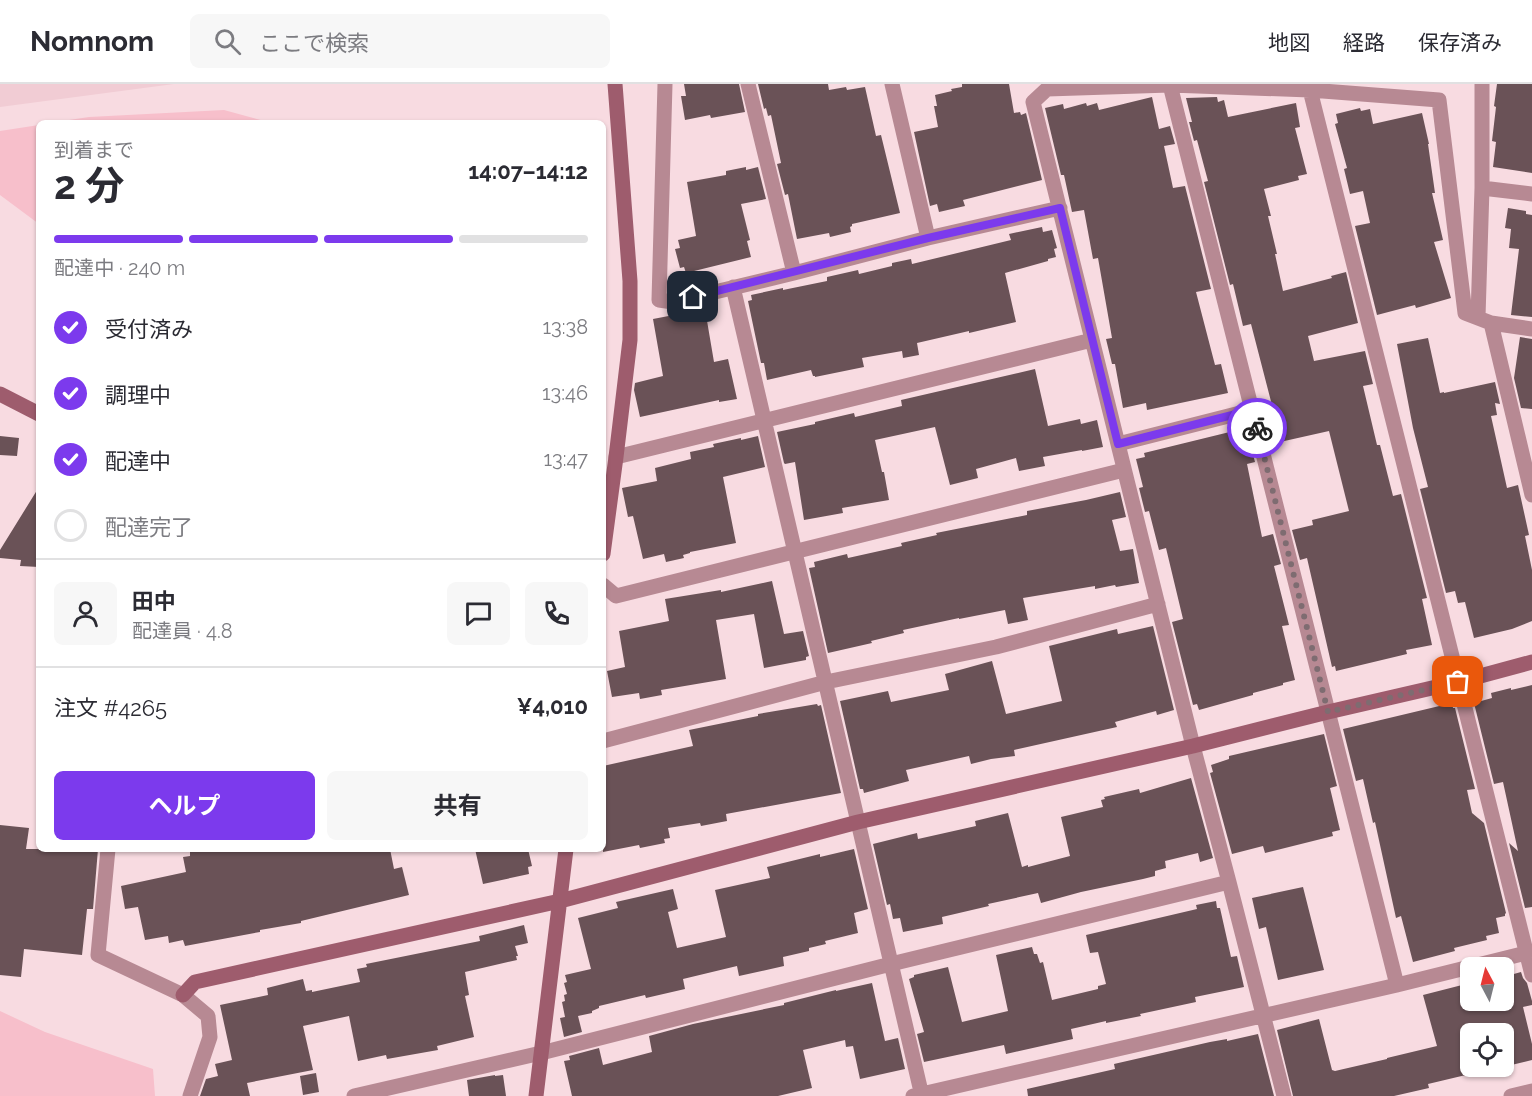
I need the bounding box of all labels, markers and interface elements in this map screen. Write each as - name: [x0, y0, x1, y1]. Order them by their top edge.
- search box: [190, 14, 610, 68]
- text: Nomnom: [30, 25, 154, 58]
- icon: search: [211, 25, 244, 58]
- text: ここで検索: [259, 30, 369, 56]
- text: 地図: [1268, 30, 1310, 55]
- text: 経路: [1343, 30, 1385, 55]
- text: 保存済み: [1418, 30, 1502, 55]
- text: 到着まで: [54, 138, 134, 162]
- text: 14:07–14:12: [468, 158, 588, 184]
- text: 2 分: [54, 162, 124, 208]
- text: 配達中 · 240 m: [54, 256, 185, 280]
- pin: [667, 271, 718, 322]
- icon: home: [676, 280, 709, 313]
- icon: check: [54, 311, 87, 344]
- text: 13:38: [542, 315, 588, 339]
- text: 受付済み: [105, 316, 193, 342]
- icon: check: [54, 377, 87, 410]
- text: 13:46: [542, 381, 588, 405]
- text: 調理中: [105, 382, 171, 408]
- courier: [1227, 398, 1287, 458]
- icon: bike: [1241, 412, 1274, 445]
- icon: check: [54, 443, 87, 476]
- text: 13:47: [543, 447, 588, 471]
- text: 配達中: [105, 448, 171, 474]
- text: 配達完了: [105, 514, 193, 540]
- button: person: [54, 582, 117, 645]
- button: chat: [447, 582, 510, 645]
- button: phone: [525, 582, 588, 645]
- text: 田中: [132, 588, 176, 614]
- text: 配達員 · 4.8: [132, 619, 233, 643]
- pin: [1432, 656, 1483, 707]
- icon: bag: [1441, 665, 1474, 698]
- text: ¥4,010: [517, 693, 588, 719]
- text: 注文 #4265: [54, 695, 167, 721]
- button: ヘルプ: [54, 771, 315, 840]
- button: 共有: [327, 771, 588, 840]
- north arrow: [1460, 957, 1514, 1011]
- map controls: [1460, 957, 1514, 1077]
- button: locate: [1460, 1023, 1514, 1077]

